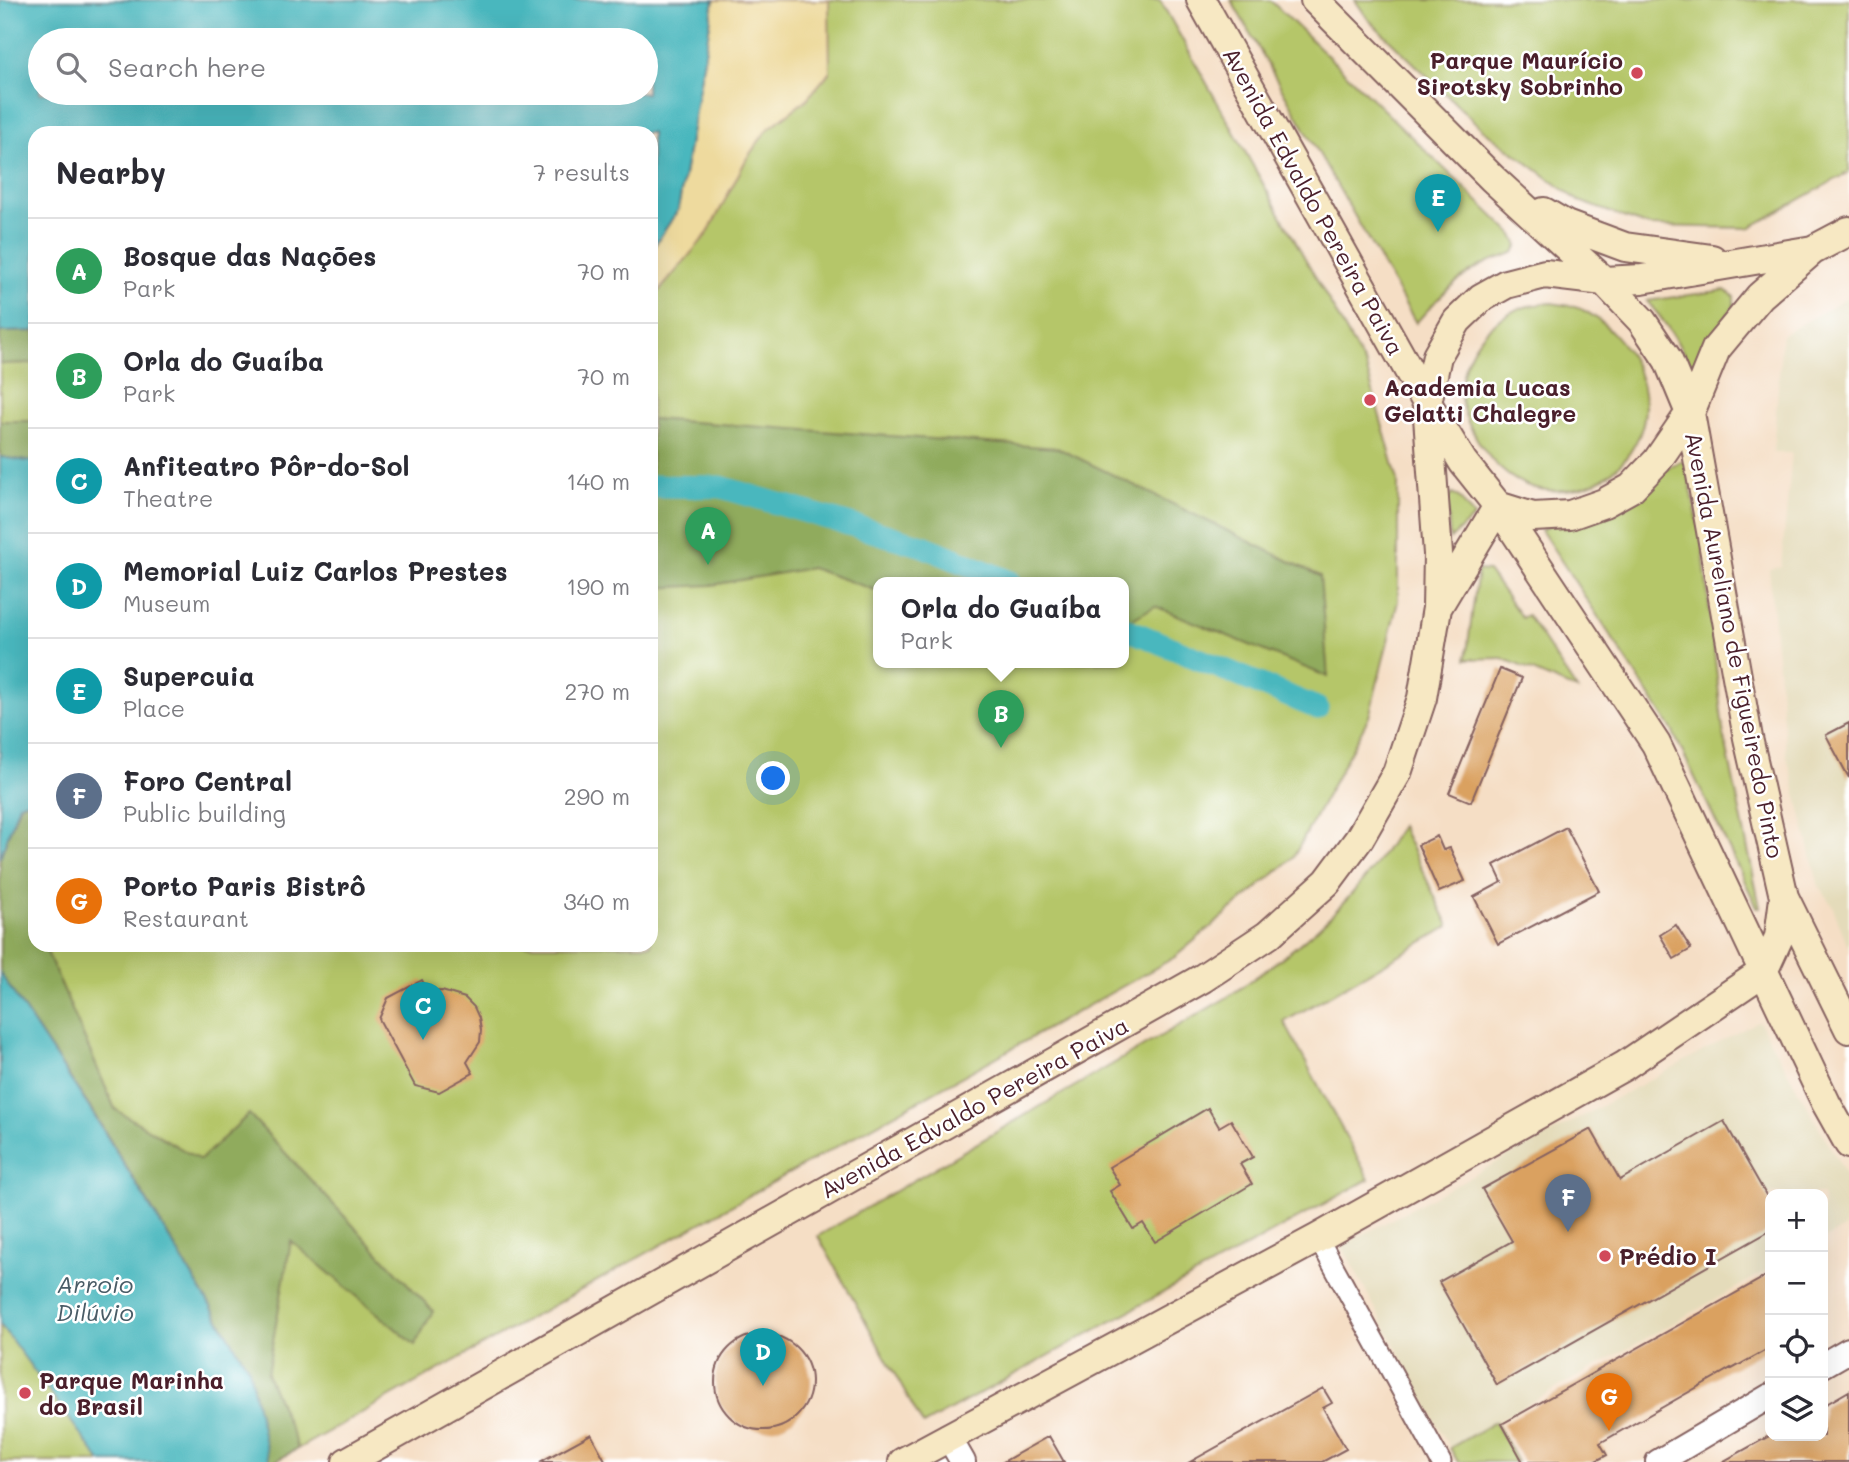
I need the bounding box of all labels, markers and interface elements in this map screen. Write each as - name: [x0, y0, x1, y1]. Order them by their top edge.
- search box: [28, 28, 658, 105]
- street label: Avenida Edvaldo Pereira Paiva: [1217, 42, 1411, 360]
- place label: Parque Maurício Sirotsky Sobrinho: [1417, 45, 1623, 101]
- icon: search: [52, 48, 90, 86]
- text: Search here: [108, 50, 266, 84]
- marker: Parque Maurício Sirotsky Sobrinho: [1629, 65, 1645, 81]
- text: Nearby: [56, 152, 166, 192]
- text: 7 results: [533, 157, 630, 187]
- pin: E: [1415, 174, 1461, 232]
- text: Bosque das Nações: [123, 239, 376, 273]
- text: A: [71, 256, 87, 286]
- text: 70 m: [577, 256, 630, 286]
- text: Park: [123, 273, 175, 303]
- text: Orla do Guaíba: [123, 344, 324, 378]
- text: B: [71, 361, 87, 391]
- text: 70 m: [577, 361, 630, 391]
- place label: Academia Lucas Gelatti Chalegre: [1384, 372, 1576, 428]
- text: Park: [123, 378, 175, 408]
- marker: Academia Lucas Gelatti Chalegre: [1362, 392, 1378, 408]
- street label: Avenida Aureliano de Figueiredo Pinto: [1679, 429, 1791, 861]
- text: Anfiteatro Pôr-do-Sol: [123, 449, 410, 483]
- text: C: [70, 466, 88, 496]
- text: 140 m: [566, 466, 630, 496]
- text: Theatre: [123, 483, 213, 513]
- pin: A: [685, 507, 731, 565]
- text: Memorial Luiz Carlos Prestes: [123, 554, 508, 588]
- text: D: [71, 571, 87, 601]
- text: 190 m: [566, 571, 630, 601]
- popup: [873, 577, 1129, 668]
- text: Museum: [123, 588, 210, 618]
- text: Orla do Guaíba: [900, 591, 1102, 625]
- text: Park: [900, 625, 953, 655]
- text: Supercuia: [123, 659, 255, 693]
- text: E: [72, 676, 86, 706]
- text: 270 m: [565, 676, 630, 706]
- pin: B: [978, 690, 1024, 748]
- text: Place: [123, 693, 185, 723]
- your location: [756, 761, 790, 795]
- text: Foro Central: [123, 764, 292, 798]
- text: F: [72, 781, 86, 811]
- text: 290 m: [564, 781, 630, 811]
- text: Public building: [123, 798, 286, 828]
- text: Porto Paris Bistrô: [123, 869, 366, 903]
- text: G: [70, 886, 88, 916]
- text: 340 m: [563, 886, 630, 916]
- text: Restaurant: [123, 903, 249, 933]
- pin: C: [400, 982, 446, 1040]
- street label: Avenida Edvaldo Pereira Paiva: [815, 1010, 1133, 1204]
- pin: F: [1545, 1174, 1591, 1232]
- map controls: [1765, 1189, 1828, 1441]
- button: +: [1765, 1189, 1828, 1252]
- place label: Prédio I: [1619, 1241, 1717, 1271]
- marker: Prédio I: [1597, 1248, 1613, 1264]
- button: −: [1765, 1252, 1828, 1315]
- water label: Arroio Dilúvio: [56, 1268, 134, 1327]
- button: locate: [1765, 1315, 1828, 1378]
- pin: D: [740, 1328, 786, 1386]
- place label: Parque Marinha do Brasil: [39, 1365, 224, 1421]
- pin: G: [1586, 1373, 1632, 1431]
- button: layers: [1765, 1378, 1828, 1441]
- marker: Parque Marinha do Brasil: [17, 1385, 33, 1401]

